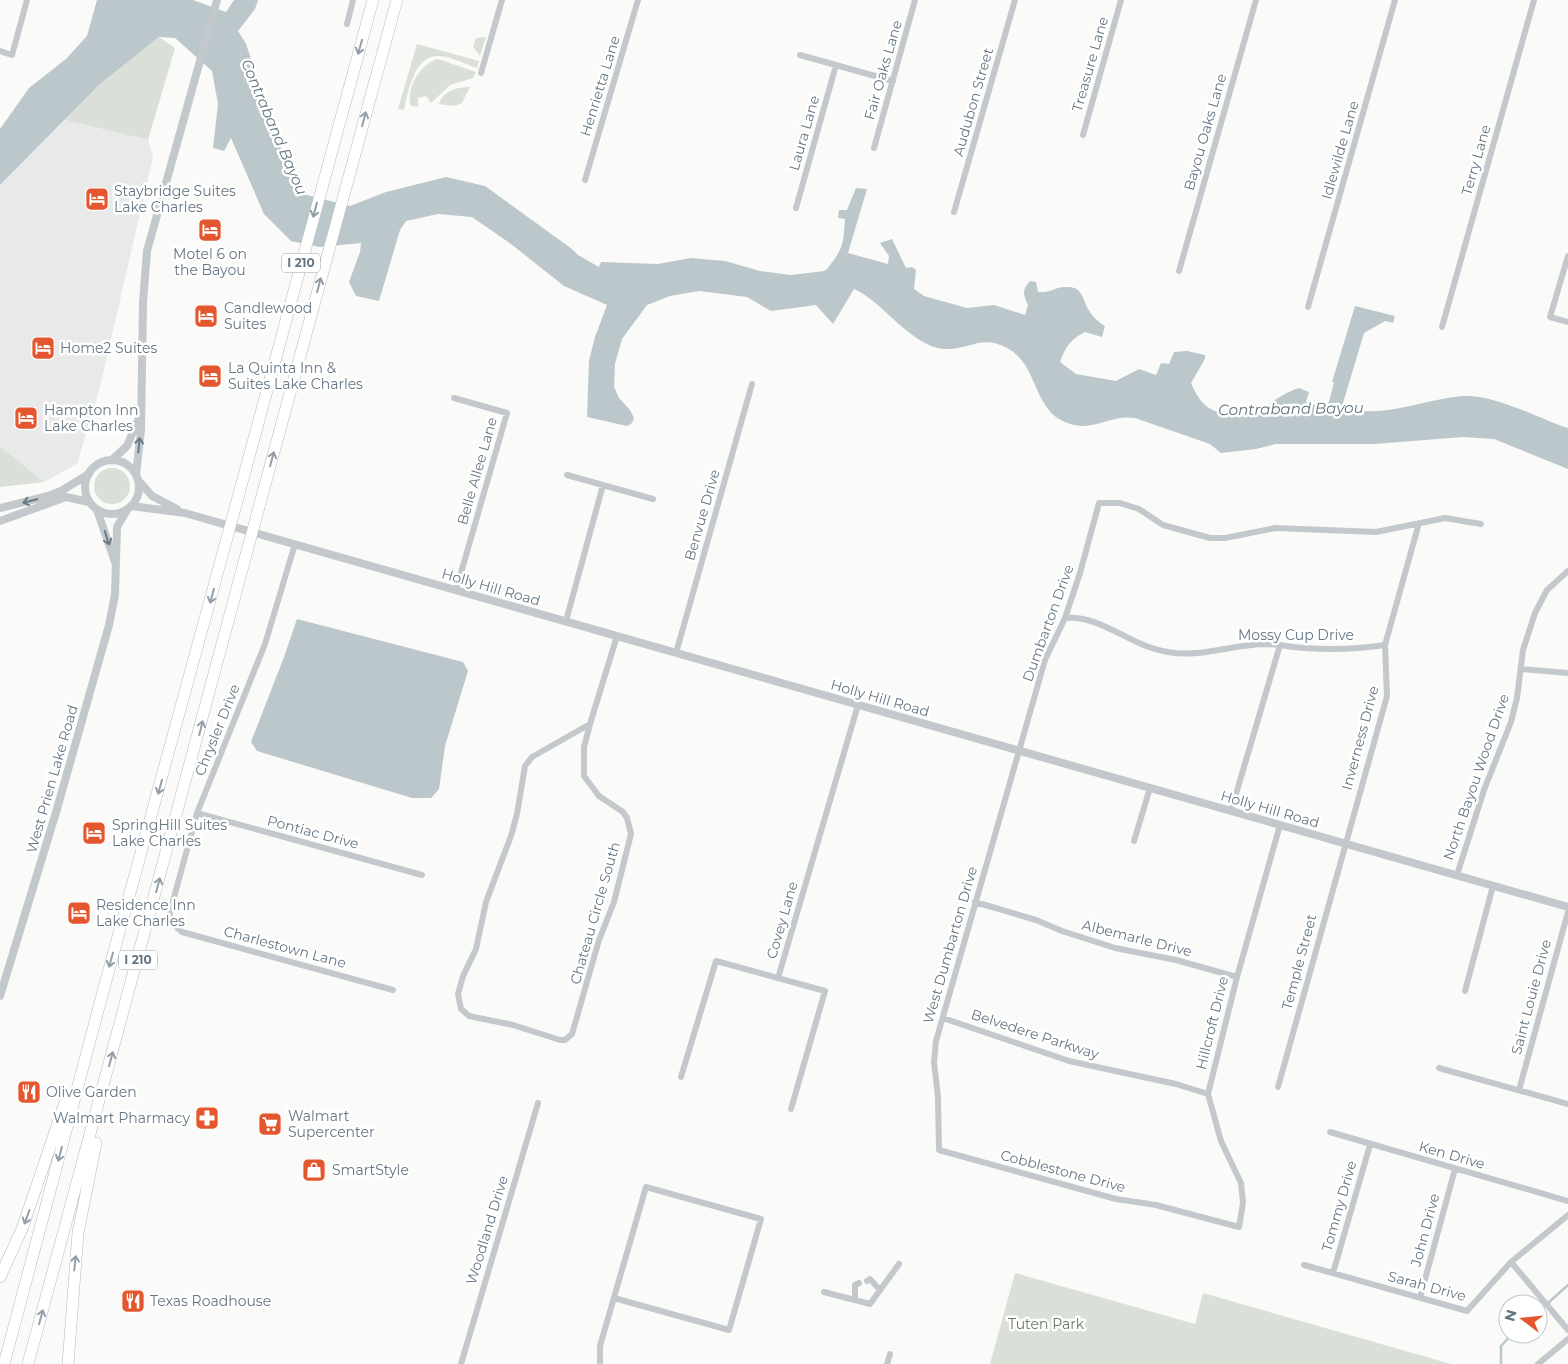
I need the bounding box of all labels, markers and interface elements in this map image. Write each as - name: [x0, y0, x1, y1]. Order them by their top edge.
- street label: Treasure Lane: [1068, 14, 1112, 114]
- street label: Fair Oaks Lane: [860, 18, 906, 122]
- street label: Henrietta Lane: [576, 34, 624, 138]
- one-way arrow: [354, 39, 364, 55]
- street label: Audubon Street: [949, 45, 997, 158]
- water label: Contraband Bayou: [237, 56, 312, 197]
- street label: Bayou Oaks Lane: [1180, 71, 1230, 193]
- street label: Laura Lane: [785, 93, 823, 173]
- street label: Idlewilde Lane: [1317, 99, 1363, 201]
- one-way arrow: [360, 111, 369, 127]
- street label: Terry Lane: [1457, 123, 1495, 197]
- place label: Staybridge Suites Lake Charles: [114, 182, 236, 216]
- hotel icon: Staybridge Suites Lake Charles: [84, 186, 110, 212]
- one-way arrow: [310, 201, 320, 217]
- hotel icon: Motel 6 on the Bayou: [197, 217, 223, 243]
- place label: Motel 6 on the Bayou: [173, 245, 247, 279]
- road number: I 210: [282, 254, 320, 272]
- one-way arrow: [315, 278, 324, 294]
- place label: Candlewood Suites: [224, 299, 312, 333]
- hotel icon: Candlewood Suites: [193, 303, 219, 329]
- hotel icon: Home2 Suites: [30, 335, 56, 361]
- place label: Home2 Suites: [60, 339, 157, 357]
- place label: La Quinta Inn & Suites Lake Charles: [228, 359, 363, 393]
- hotel icon: La Quinta Inn & Suites Lake Charles: [197, 363, 223, 389]
- water label: Contraband Bayou: [1218, 398, 1364, 419]
- place label: Hampton Inn Lake Charles: [44, 401, 138, 435]
- hotel icon: Hampton Inn Lake Charles: [13, 405, 39, 431]
- street label: Belle Allee Lane: [453, 415, 501, 527]
- one-way arrow: [135, 437, 144, 453]
- one-way arrow: [268, 452, 277, 468]
- street label: Benvue Drive: [680, 467, 724, 563]
- one-way arrow: [22, 497, 38, 506]
- one-way arrow: [103, 530, 112, 545]
- street label: Dumbarton Drive: [1018, 562, 1078, 684]
- street label: Holly Hill Road: [440, 564, 542, 610]
- one-way arrow: [206, 588, 216, 604]
- street label: Mossy Cup Drive: [1238, 626, 1354, 644]
- street label: Holly Hill Road: [829, 675, 931, 721]
- street label: Chrysler Drive: [190, 681, 244, 779]
- street label: Inverness Drive: [1337, 684, 1383, 792]
- street label: North Bayou Wood Drive: [1439, 691, 1513, 863]
- street label: West Prien Lake Road: [22, 703, 82, 855]
- one-way arrow: [197, 721, 206, 737]
- one-way arrow: [154, 779, 164, 795]
- street label: Holly Hill Road: [1219, 786, 1321, 832]
- street label: Pontiac Drive: [265, 811, 361, 853]
- place label: SpringHill Suites Lake Charles: [112, 816, 227, 850]
- hotel icon: SpringHill Suites Lake Charles: [81, 820, 107, 846]
- street label: Chateau Circle South: [566, 840, 624, 986]
- street label: West Dumbarton Drive: [919, 864, 981, 1026]
- one-way arrow: [154, 878, 164, 894]
- street label: Covey Lane: [762, 879, 802, 961]
- place label: Residence Inn Lake Charles: [96, 896, 196, 930]
- hotel icon: Residence Inn Lake Charles: [66, 900, 92, 926]
- street label: Temple Street: [1278, 912, 1320, 1012]
- street label: Albemarle Drive: [1080, 916, 1194, 960]
- street label: Charlestown Lane: [222, 922, 348, 972]
- street label: Saint Louie Drive: [1507, 938, 1555, 1056]
- road number: I 210: [119, 950, 157, 970]
- one-way arrow: [106, 952, 116, 968]
- street label: Hillcroft Drive: [1192, 974, 1232, 1072]
- street label: Belvedere Parkway: [969, 1005, 1102, 1063]
- one-way arrow: [107, 1051, 116, 1067]
- restaurant icon: Olive Garden: [16, 1079, 42, 1105]
- place label: Olive Garden: [46, 1083, 137, 1101]
- pharmacy icon: Walmart Pharmacy: [194, 1105, 220, 1131]
- place label: Walmart Supercenter: [288, 1107, 375, 1141]
- place label: Walmart Pharmacy: [53, 1109, 190, 1127]
- supermarket icon: Walmart Supercenter: [257, 1111, 283, 1137]
- street label: Ken Drive: [1417, 1137, 1487, 1173]
- one-way arrow: [54, 1145, 64, 1161]
- street label: Cobblestone Drive: [998, 1146, 1128, 1196]
- shop icon: SmartStyle: [301, 1157, 327, 1183]
- street label: Tommy Drive: [1317, 1159, 1361, 1253]
- place label: SmartStyle: [332, 1161, 409, 1179]
- street label: Woodland Drive: [462, 1173, 512, 1287]
- street label: John Drive: [1406, 1191, 1443, 1270]
- one-way arrow: [22, 1209, 31, 1224]
- one-way arrow: [70, 1255, 80, 1271]
- street label: Sarah Drive: [1386, 1267, 1468, 1305]
- restaurant icon: Texas Roadhouse: [120, 1288, 146, 1314]
- place label: Texas Roadhouse: [150, 1292, 271, 1310]
- north arrow: [1498, 1294, 1548, 1344]
- text: N: [1500, 1307, 1521, 1323]
- one-way arrow: [37, 1309, 46, 1325]
- park label: Tuten Park: [1008, 1315, 1085, 1333]

